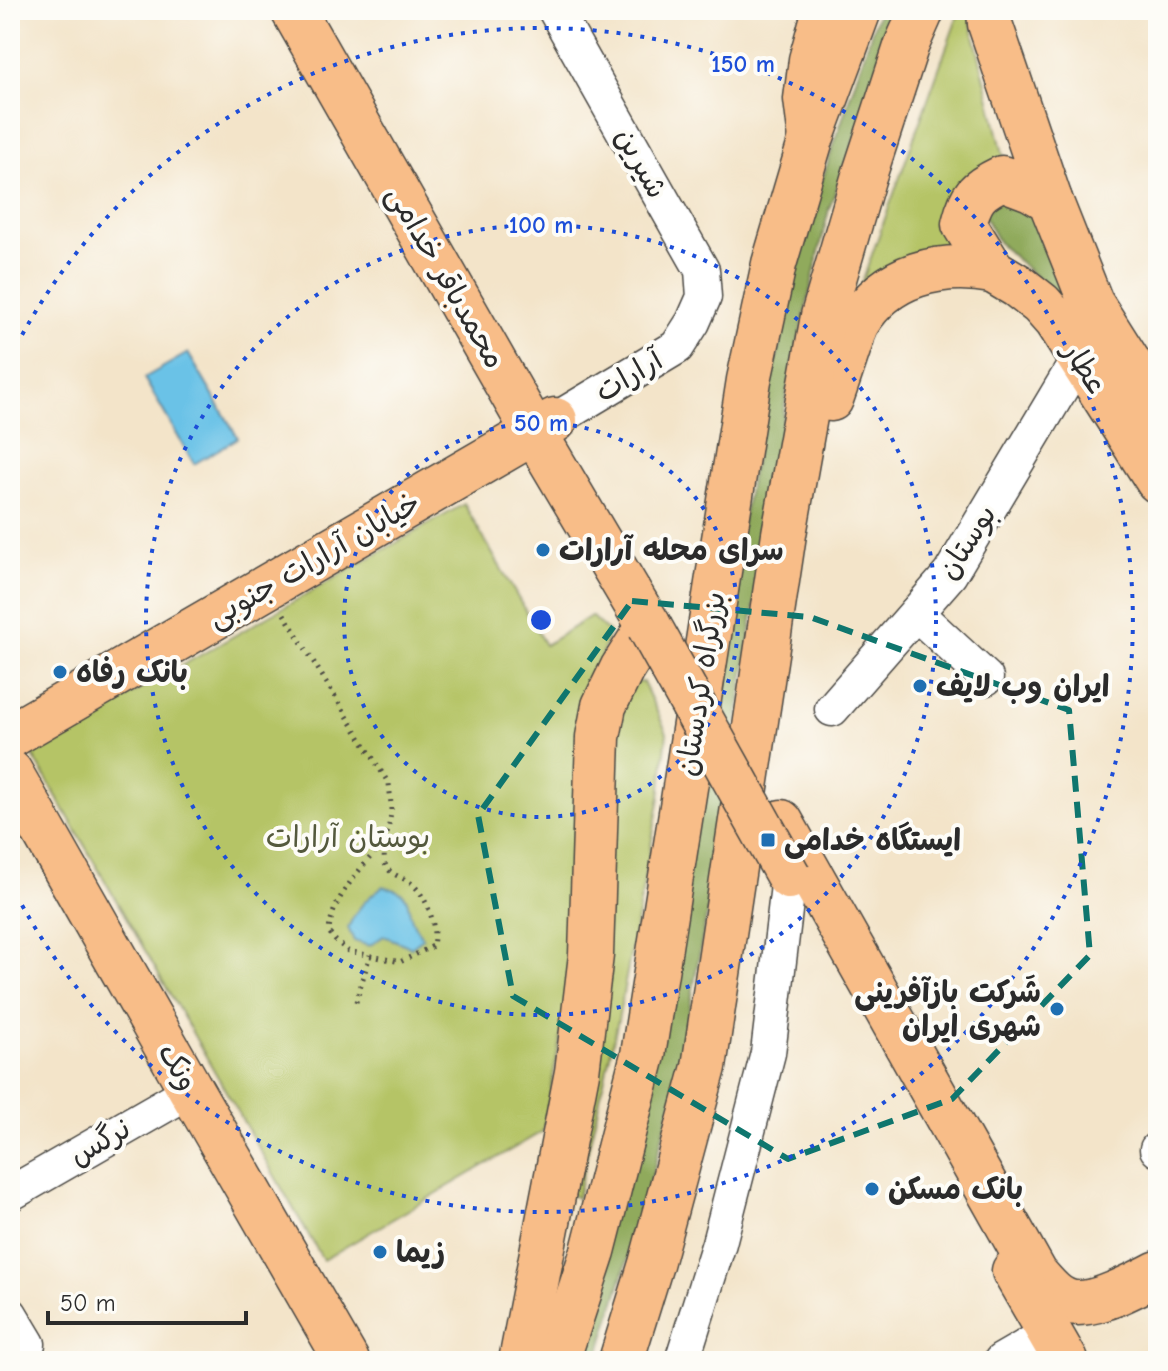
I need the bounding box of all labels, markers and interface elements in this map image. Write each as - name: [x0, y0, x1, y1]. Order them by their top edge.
- text: 150 m: [711, 50, 775, 78]
- street label: شیرین: [607, 122, 675, 204]
- street label: محمدباقر خدامی: [379, 179, 513, 375]
- text: 100 m: [509, 211, 573, 239]
- street label: عطار: [1054, 333, 1115, 401]
- street label: آرارات: [589, 342, 670, 410]
- text: 50 m: [514, 409, 568, 437]
- street label: خیابان آرارات جنوبی: [201, 485, 428, 637]
- street label: بوستان: [930, 498, 1004, 586]
- place label: سرای محله آرارات: [559, 533, 784, 568]
- marker: سرای محله آرارات: [534, 541, 552, 559]
- street label: بزرگراه کردستان: [669, 589, 733, 779]
- centre of rings: [527, 606, 555, 634]
- place label: بانک رفاه: [76, 655, 188, 690]
- marker: بانک رفاه: [51, 663, 69, 681]
- place label: ایران وب لایف: [936, 669, 1109, 704]
- marker: ایران وب لایف: [911, 677, 929, 695]
- park label: بوستان آرارات: [266, 820, 430, 855]
- place label: ایستگاه خدامی: [784, 821, 961, 859]
- marker: ایستگاه خدامی: [759, 831, 777, 849]
- place label: شَرکت بازآفرینی شهری ایران: [854, 974, 1041, 1044]
- marker: شَرکت بازآفرینی شهری ایران: [1048, 1000, 1066, 1018]
- street label: ونک: [151, 1037, 205, 1097]
- street label: نرگس: [63, 1111, 137, 1173]
- place label: بانک مسکن: [888, 1172, 1023, 1207]
- marker: بانک مسکن: [863, 1180, 881, 1198]
- place label: زیما: [396, 1235, 445, 1270]
- marker: زیما: [371, 1243, 389, 1261]
- scale bar: [48, 1275, 246, 1325]
- text: 50 m: [60, 1289, 116, 1317]

